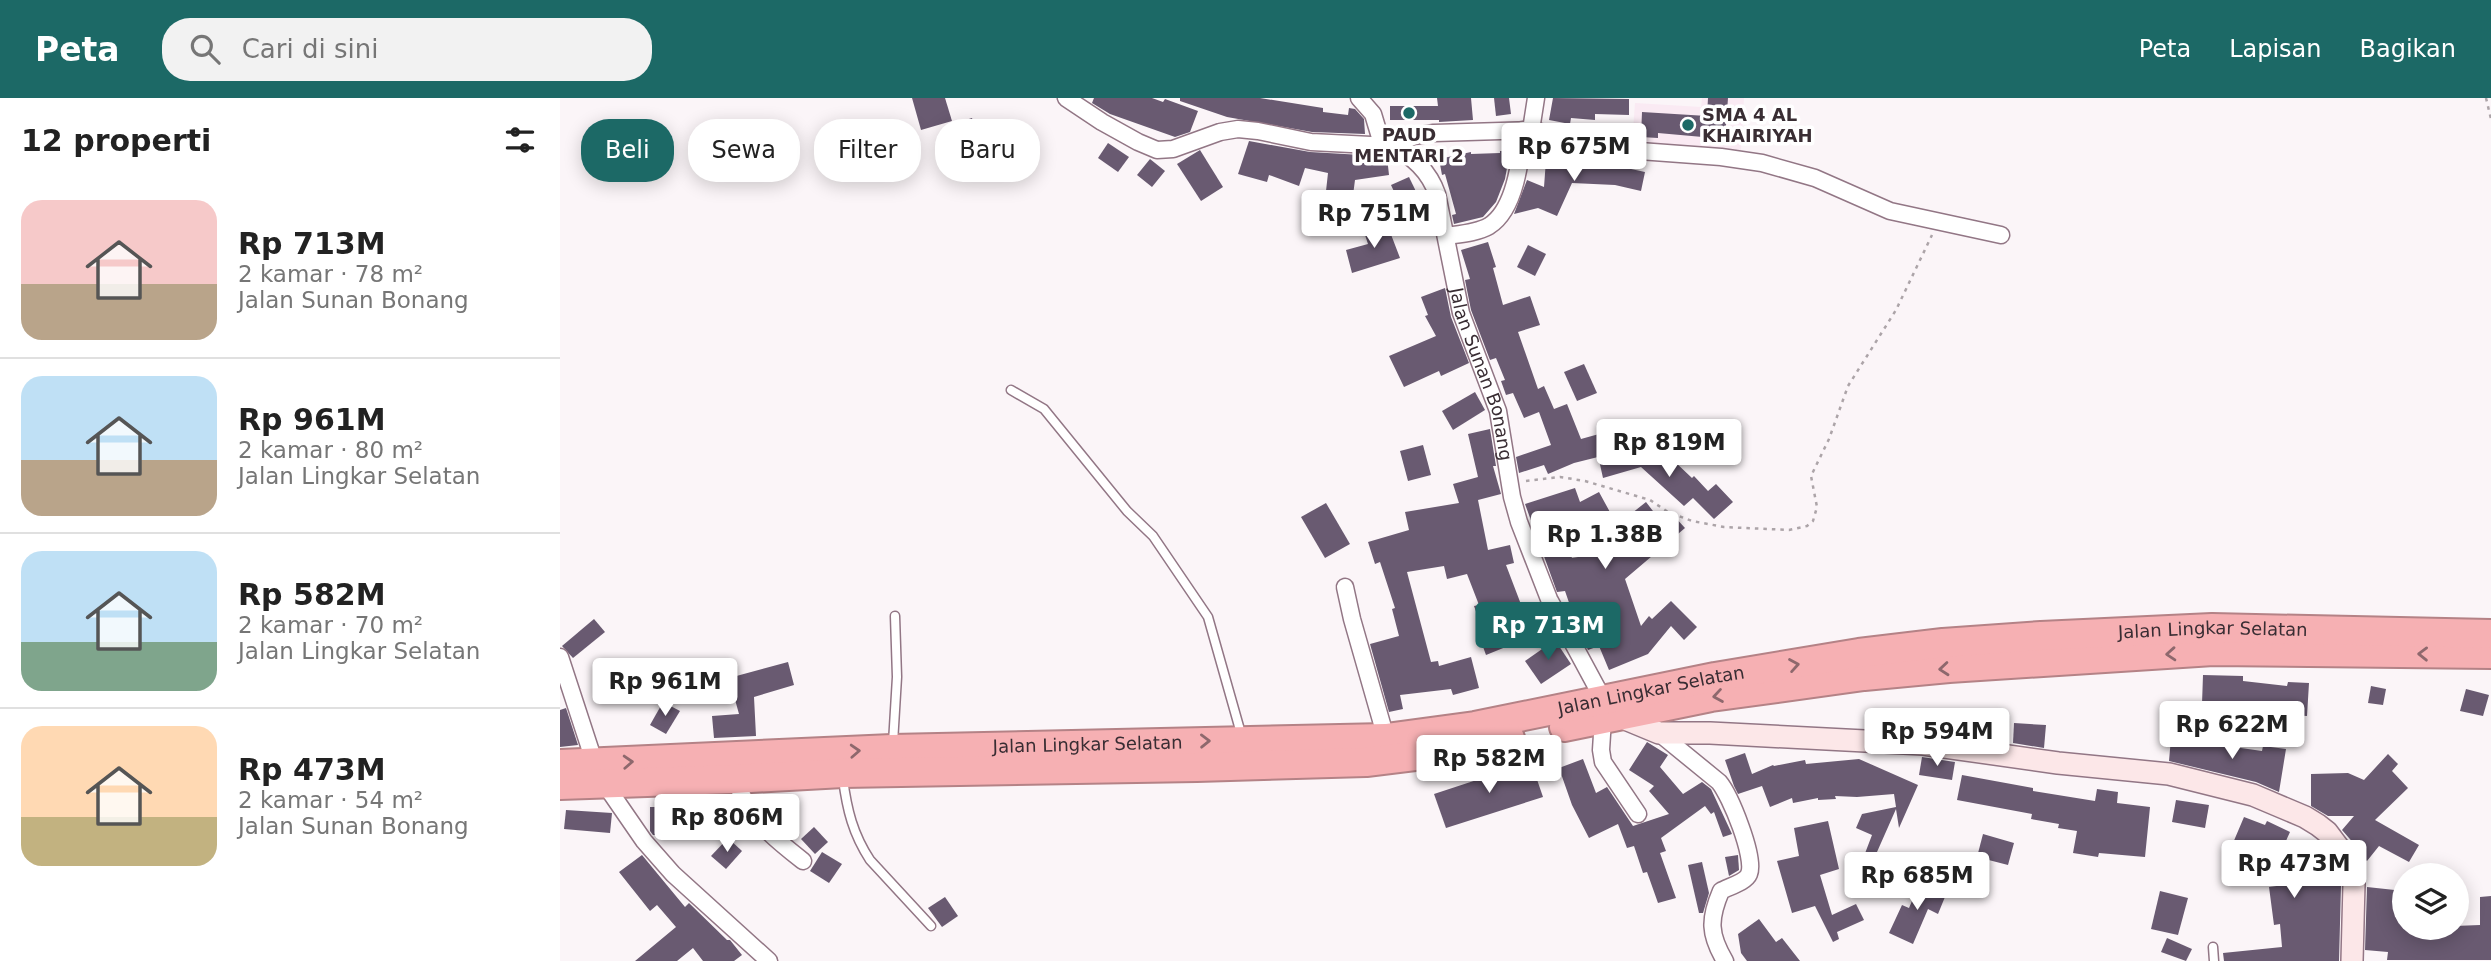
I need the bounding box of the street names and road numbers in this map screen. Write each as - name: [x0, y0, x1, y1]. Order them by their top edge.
- street label: Jalan Sunan Bonang: [1446, 285, 1517, 462]
- street label: Jalan Lingkar Selatan: [2116, 617, 2308, 642]
- street label: Jalan Lingkar Selatan: [1555, 661, 1746, 719]
- street label: Jalan Lingkar Selatan: [991, 732, 1183, 757]

